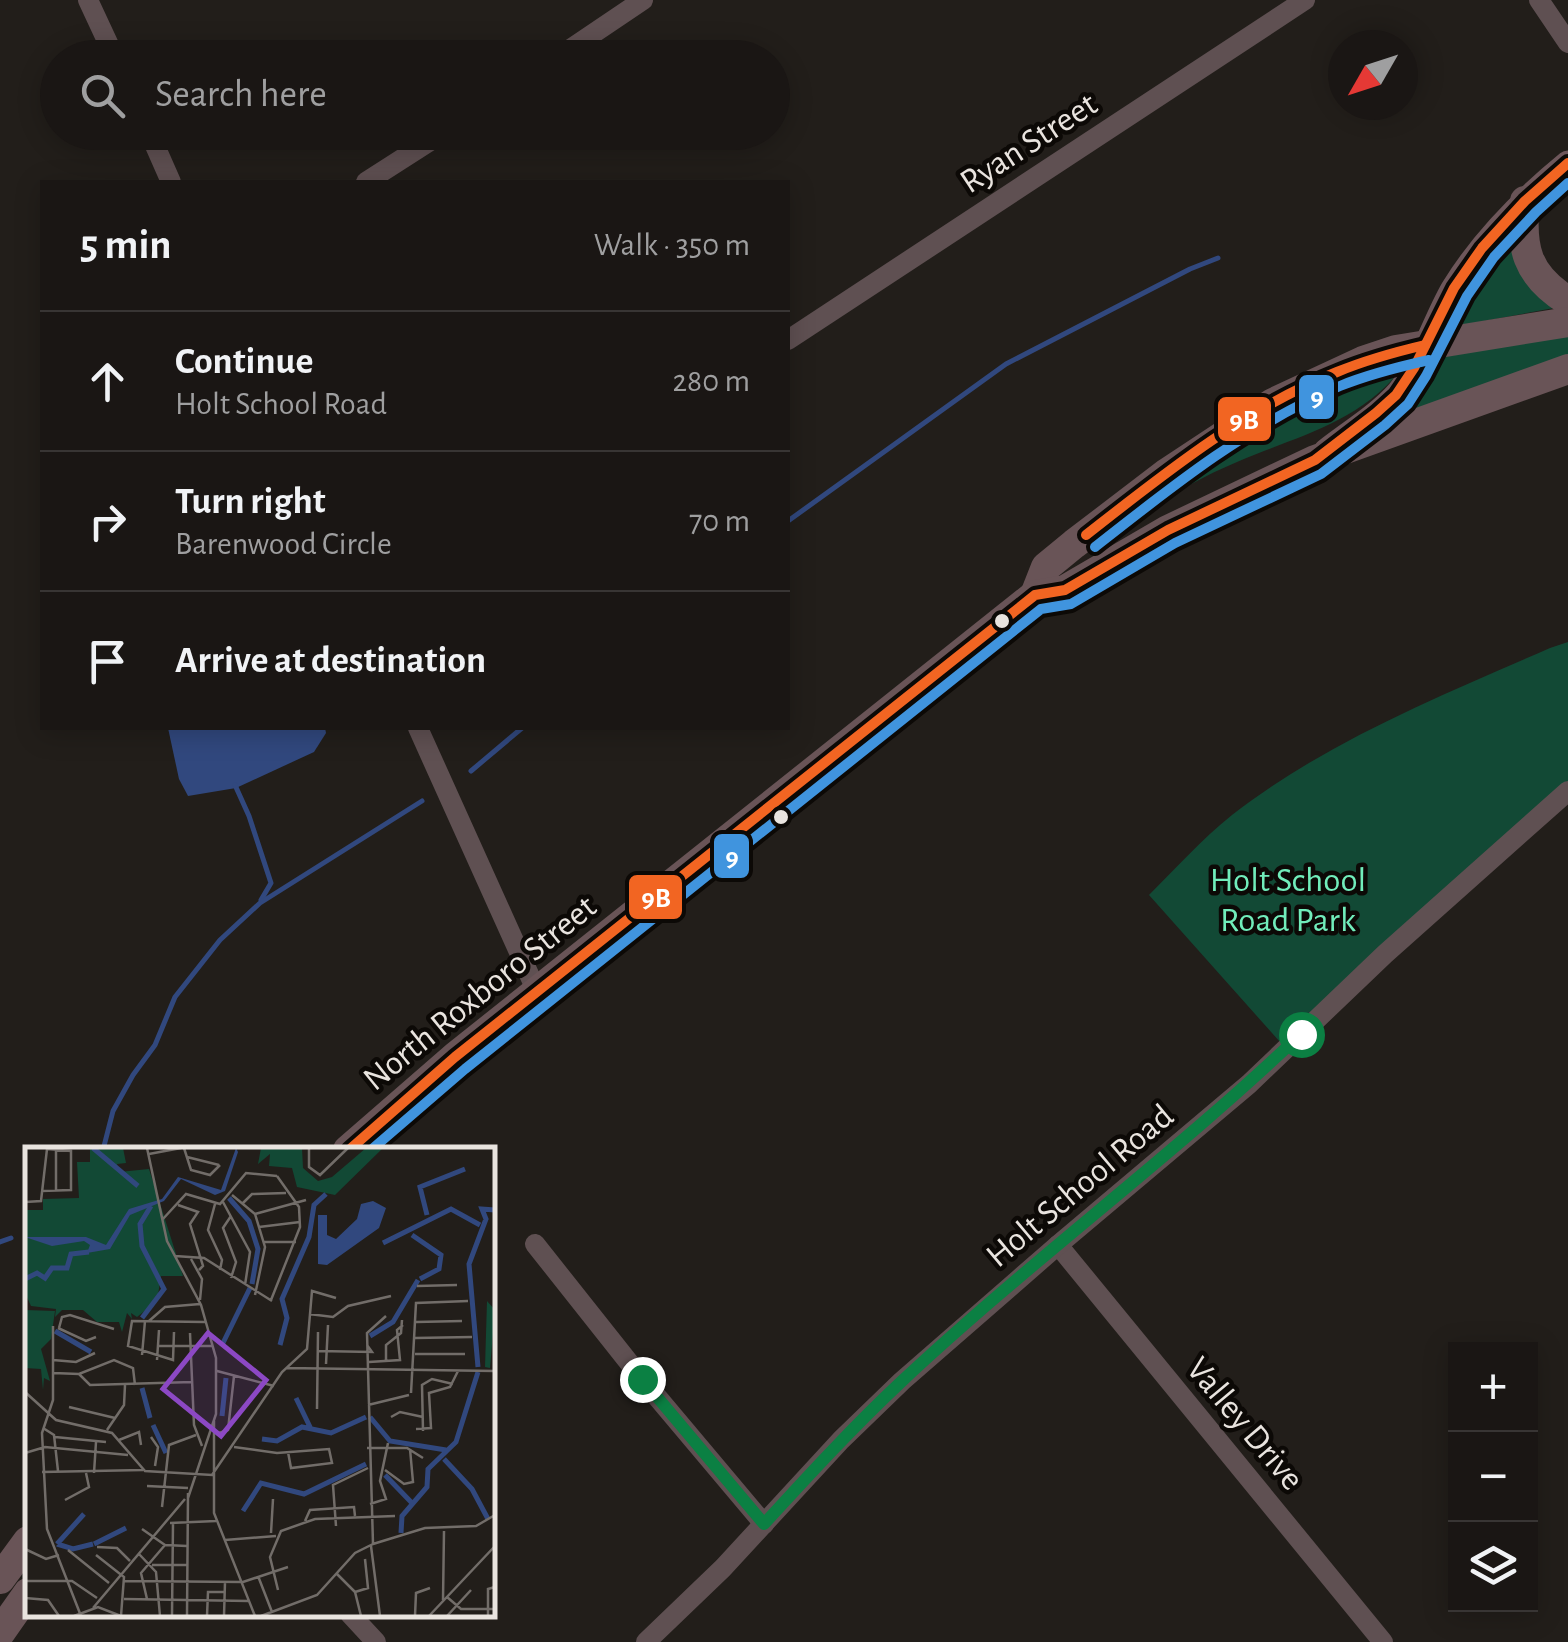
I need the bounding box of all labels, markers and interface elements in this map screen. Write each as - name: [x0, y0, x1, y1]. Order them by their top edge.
- north arrow: [1328, 30, 1418, 120]
- search box: [40, 40, 790, 150]
- icon: search: [75, 68, 130, 123]
- text: Search here: [155, 76, 327, 114]
- street label: Ryan Street: [954, 86, 1103, 200]
- text: 5 min: [80, 224, 172, 266]
- text: Walk · 350 m: [594, 229, 750, 261]
- text: Continue: [175, 343, 313, 381]
- icon: ahead: [80, 354, 135, 409]
- text: 280 m: [672, 365, 750, 397]
- line badge: 9: [1297, 373, 1336, 421]
- text: 9: [1310, 384, 1324, 412]
- text: Holt School Road: [175, 388, 387, 420]
- line badge: 9B: [1216, 395, 1273, 443]
- text: 9B: [1229, 407, 1259, 435]
- text: Turn right: [175, 483, 325, 521]
- icon: right: [80, 494, 135, 549]
- text: 70 m: [689, 505, 750, 537]
- text: Barenwood Circle: [175, 528, 392, 560]
- unlabelled marker: [992, 611, 1012, 631]
- icon: arrive: [80, 634, 135, 689]
- text: Arrive at destination: [175, 642, 486, 680]
- unlabelled marker: [771, 807, 791, 827]
- line badge: 9: [712, 832, 751, 880]
- text: 9: [725, 844, 739, 872]
- park label: Holt School Road Park: [1210, 863, 1366, 938]
- line badge: 9B: [627, 873, 684, 921]
- text: 9B: [641, 885, 671, 913]
- street label: North Roxboro Street: [357, 889, 603, 1097]
- route start: [1279, 1012, 1325, 1058]
- street label: Holt School Road: [980, 1098, 1180, 1274]
- inset map: [25, 1147, 495, 1617]
- map controls: [1448, 1342, 1538, 1612]
- button: +: [1448, 1342, 1538, 1432]
- street label: Valley Drive: [1180, 1351, 1310, 1497]
- route end: [620, 1357, 666, 1403]
- button: −: [1448, 1432, 1538, 1522]
- button: layers: [1448, 1522, 1538, 1612]

